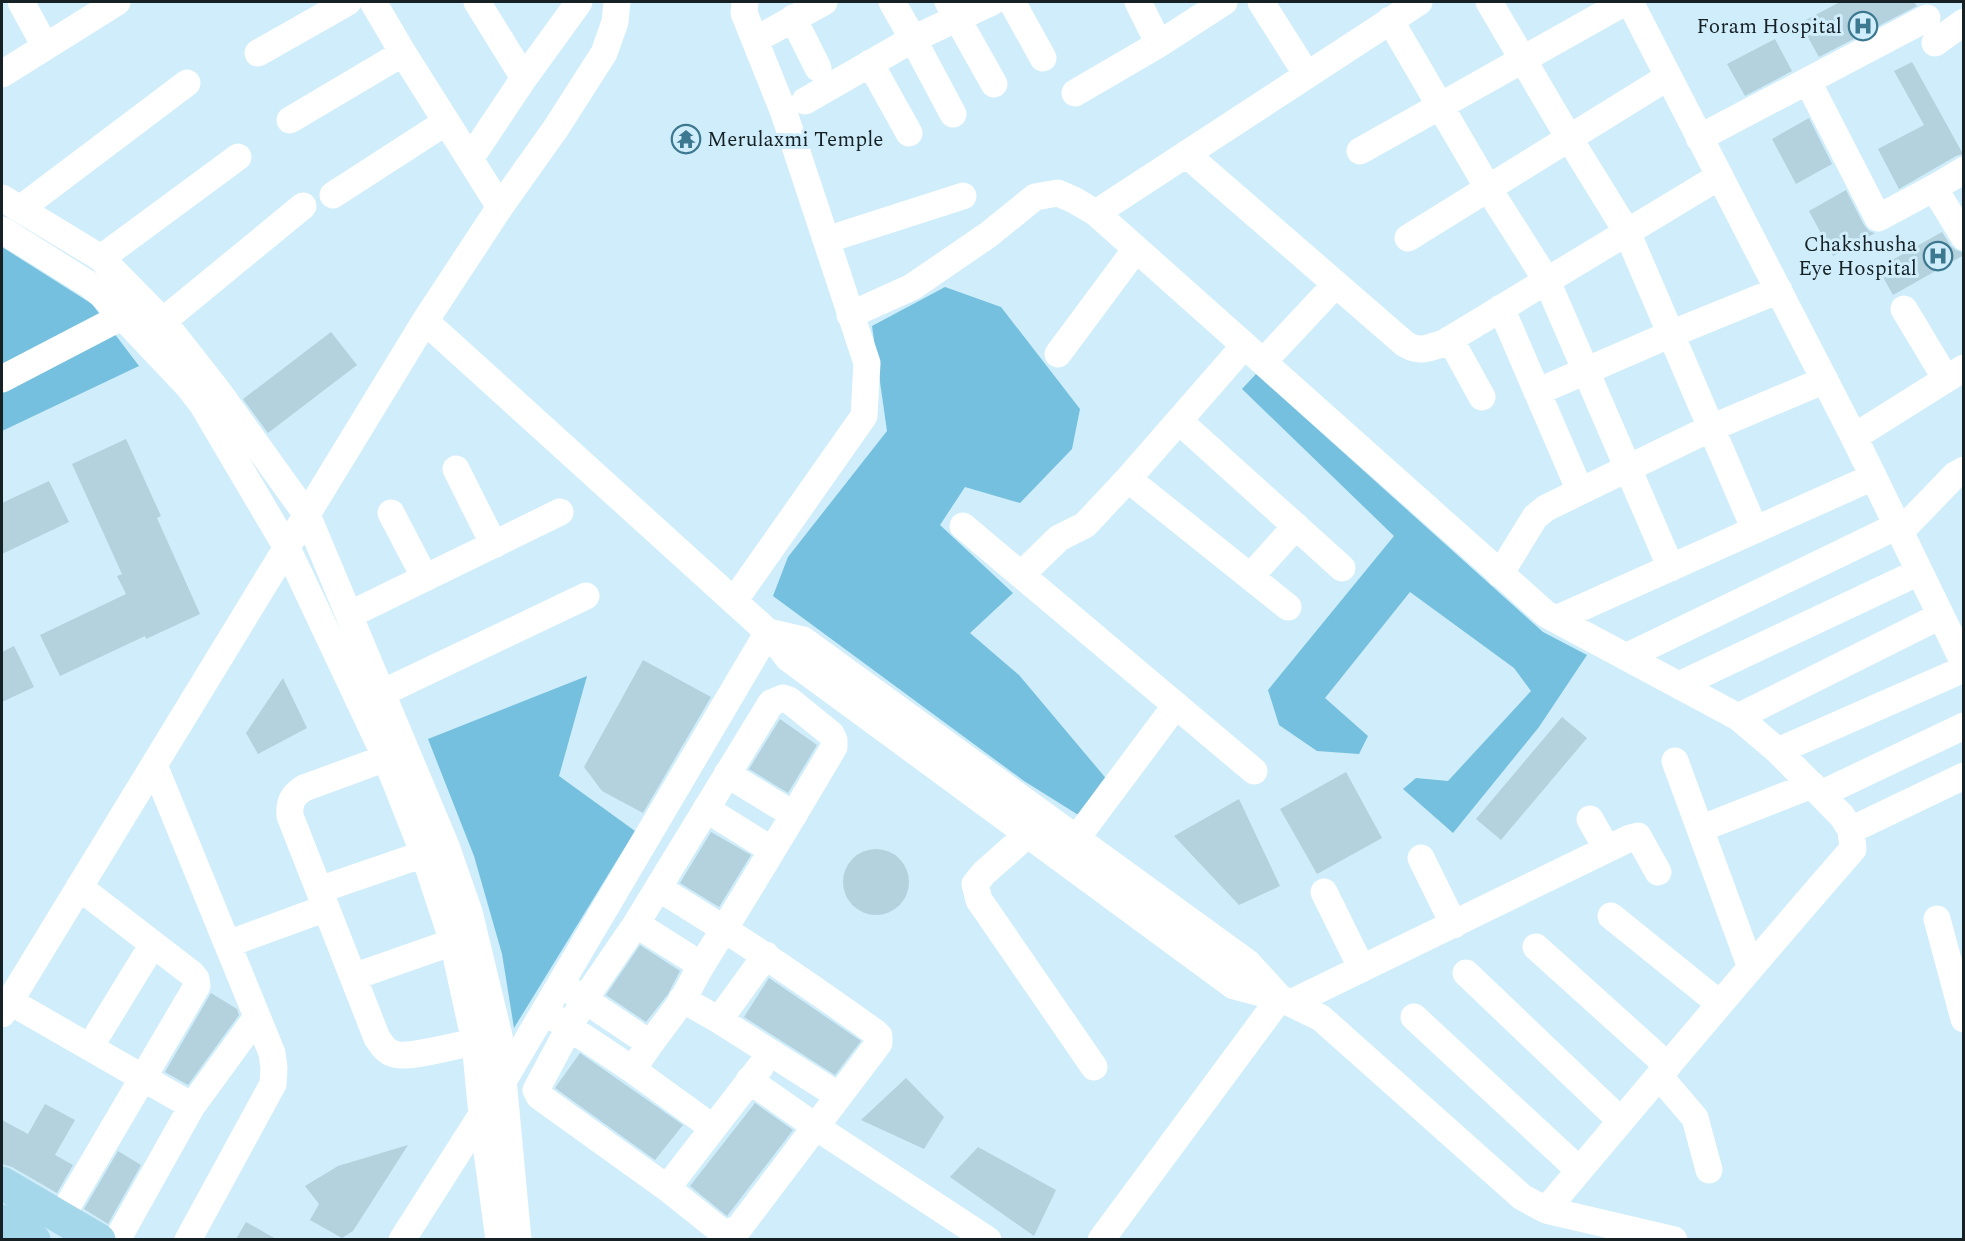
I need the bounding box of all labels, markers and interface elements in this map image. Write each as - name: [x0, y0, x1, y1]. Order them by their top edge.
- hospital icon: Foram Hospital: [1847, 10, 1879, 42]
- place label: Foram Hospital: [1697, 11, 1842, 43]
- temple icon: Merulaxmi Temple: [670, 123, 702, 155]
- place label: Merulaxmi Temple: [707, 124, 884, 156]
- place label: Chakshusha Eye Hospital: [1798, 229, 1918, 285]
- hospital icon: Chakshusha Eye Hospital: [1922, 240, 1954, 272]

